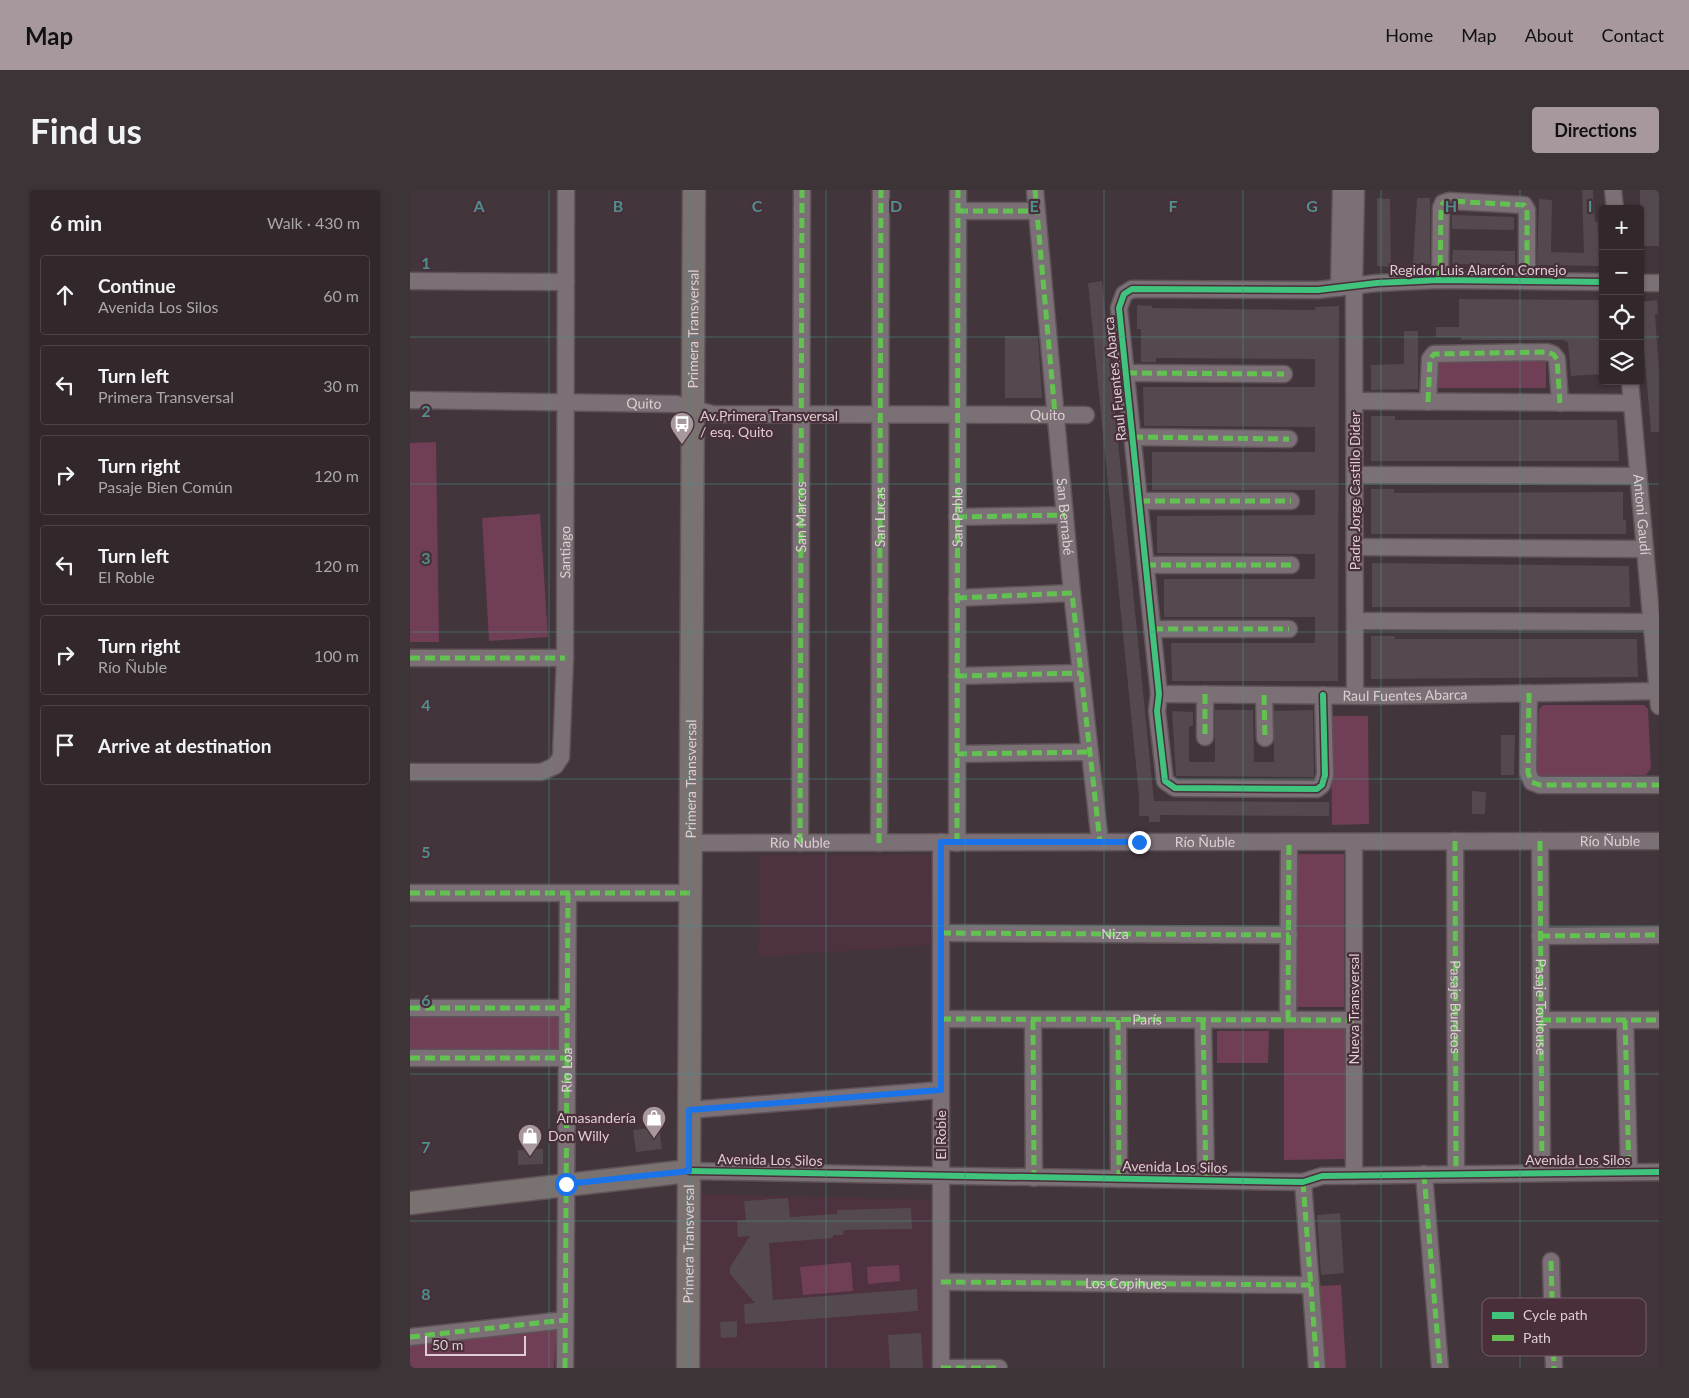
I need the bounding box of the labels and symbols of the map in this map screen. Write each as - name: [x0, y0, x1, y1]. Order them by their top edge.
- text: A: [472, 196, 485, 215]
- text: B: [613, 196, 623, 215]
- text: C: [752, 196, 763, 215]
- text: D: [890, 196, 902, 215]
- text: E: [1029, 196, 1039, 215]
- text: F: [1168, 196, 1178, 215]
- text: G: [1306, 196, 1318, 215]
- text: H: [1445, 196, 1457, 215]
- text: I: [1588, 196, 1592, 215]
- text: 1: [421, 253, 431, 272]
- street label: Regidor Luis Alarcón Cornejo: [1390, 261, 1566, 278]
- street label: Primera Transversal: [684, 269, 702, 389]
- street label: Raul Fuentes Abarca: [1100, 316, 1129, 442]
- street label: Quito: [626, 394, 662, 412]
- text: 2: [421, 401, 431, 420]
- street label: Quito: [1030, 406, 1065, 423]
- place label: Av.Primera Transversal / esq. Quito: [700, 407, 838, 440]
- bus stop icon: Av.Primera Transversal / esq. Quito: [669, 411, 695, 445]
- street label: Padre Jorge Castillo Dider: [1346, 412, 1363, 570]
- street label: Antoni Gaudí: [1630, 473, 1655, 556]
- street label: San Bernabé: [1053, 477, 1077, 556]
- street label: San Marcos: [792, 481, 809, 553]
- street label: San Lucas: [871, 487, 888, 547]
- street label: San Pablo: [948, 487, 966, 547]
- street label: Santiago: [556, 526, 573, 579]
- text: 3: [421, 548, 431, 567]
- street label: Raul Fuentes Abarca: [1342, 685, 1468, 704]
- text: 4: [421, 695, 431, 714]
- street label: Primera Transversal: [682, 719, 699, 839]
- route end: [1128, 831, 1151, 854]
- street label: Río Ñuble: [1580, 832, 1640, 849]
- street label: Río Ñuble: [1175, 833, 1235, 850]
- street label: Río Ñuble: [770, 834, 830, 851]
- text: 5: [421, 842, 431, 861]
- street label: Niza: [1101, 925, 1129, 942]
- street label: Nueva Transversal: [1345, 953, 1362, 1065]
- street label: Pasaje Toulouse: [1533, 958, 1550, 1056]
- street label: Pasaje Burdeos: [1447, 960, 1465, 1054]
- text: 6: [421, 990, 431, 1009]
- street label: París: [1132, 1010, 1162, 1028]
- street label: Río Loa: [558, 1047, 575, 1093]
- shop icon: Amasandería: [641, 1105, 667, 1139]
- place label: Amasandería: [557, 1109, 636, 1126]
- street label: El Roble: [932, 1110, 949, 1160]
- shop icon: Don Willy: [517, 1123, 543, 1157]
- place label: Don Willy: [548, 1127, 610, 1144]
- text: 7: [421, 1137, 431, 1156]
- street label: Avenida Los Silos: [717, 1150, 823, 1169]
- street label: Avenida Los Silos: [1525, 1151, 1631, 1168]
- street label: Avenida Los Silos: [1122, 1157, 1228, 1176]
- route start: [555, 1173, 578, 1196]
- street label: Primera Transversal: [679, 1184, 697, 1304]
- street label: Los Copihues: [1085, 1274, 1167, 1292]
- text: 8: [421, 1284, 431, 1303]
- legend: [1482, 1298, 1646, 1356]
- text: Cycle path: [1523, 1306, 1588, 1323]
- text: Path: [1523, 1329, 1551, 1346]
- scale bar: [425, 1333, 526, 1356]

